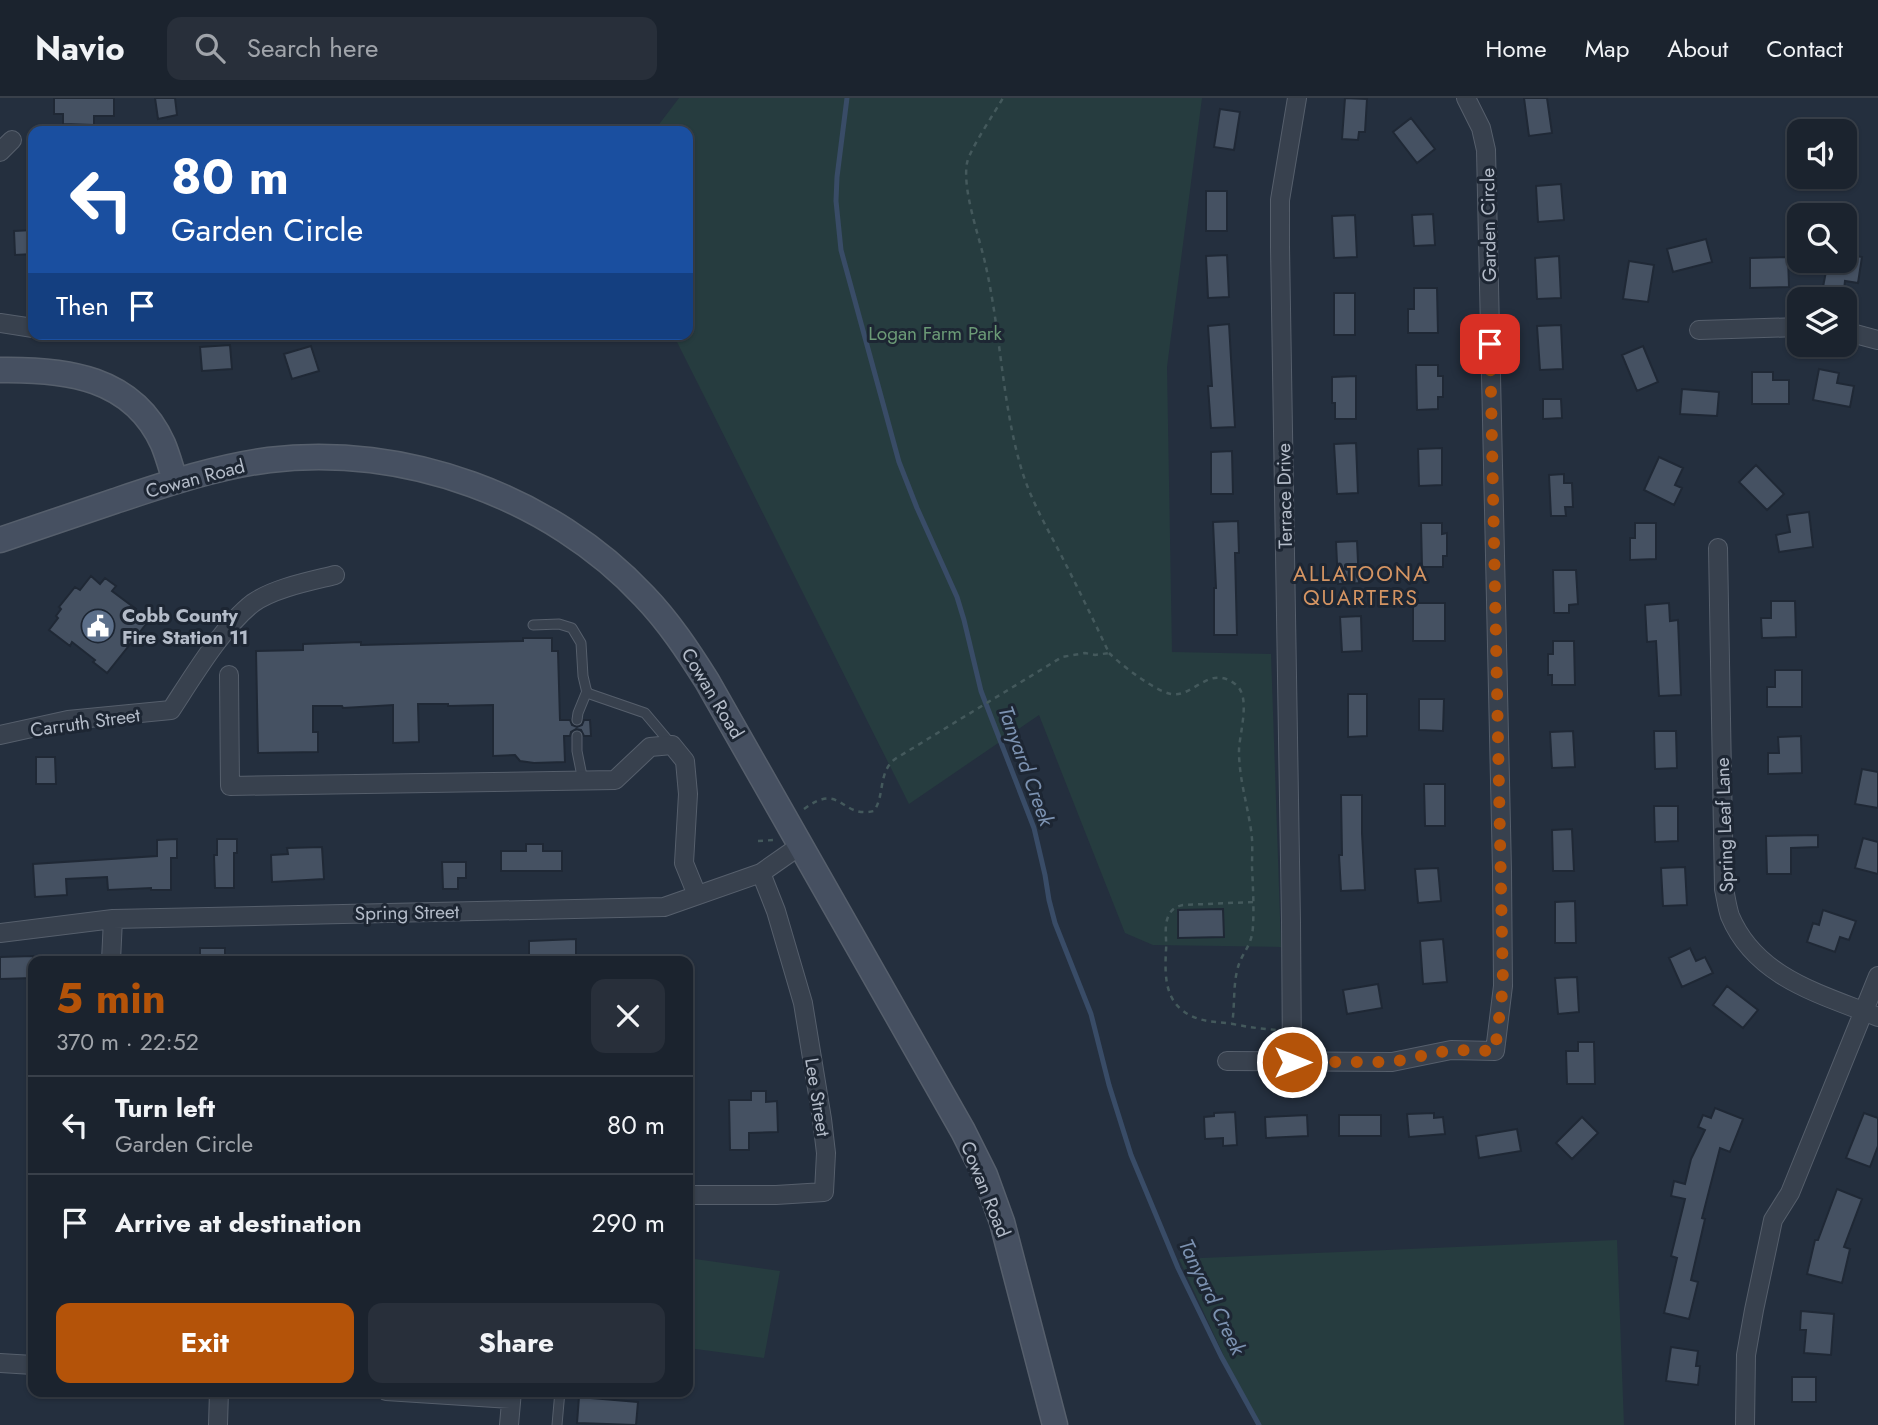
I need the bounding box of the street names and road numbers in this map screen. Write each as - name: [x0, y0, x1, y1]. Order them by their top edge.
- street label: Garden Circle: [1474, 168, 1503, 282]
- street label: Terrace Drive: [1270, 443, 1299, 549]
- street label: Cowan Road: [142, 452, 248, 505]
- street label: Cowan Road: [675, 643, 750, 744]
- street label: Carruth Street: [28, 701, 142, 744]
- street label: Spring Leaf Lane: [1709, 757, 1740, 893]
- street label: Spring Street: [355, 898, 460, 927]
- street label: Lee Street: [798, 1056, 837, 1139]
- street label: Cowan Road: [954, 1137, 1017, 1241]

